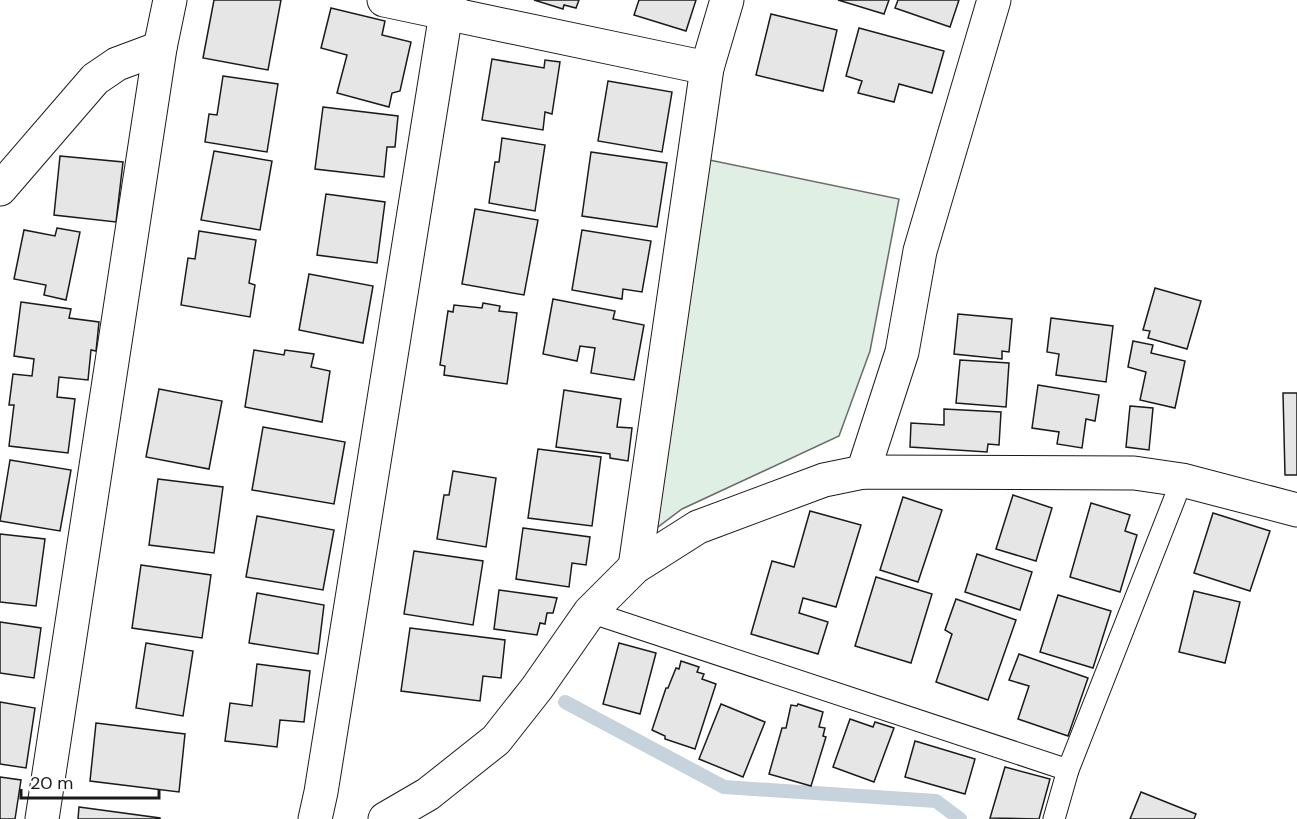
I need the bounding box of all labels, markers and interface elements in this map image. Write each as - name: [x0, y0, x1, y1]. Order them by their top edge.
- scale bar: [21, 762, 159, 800]
- text: 20 m: [30, 771, 73, 795]

